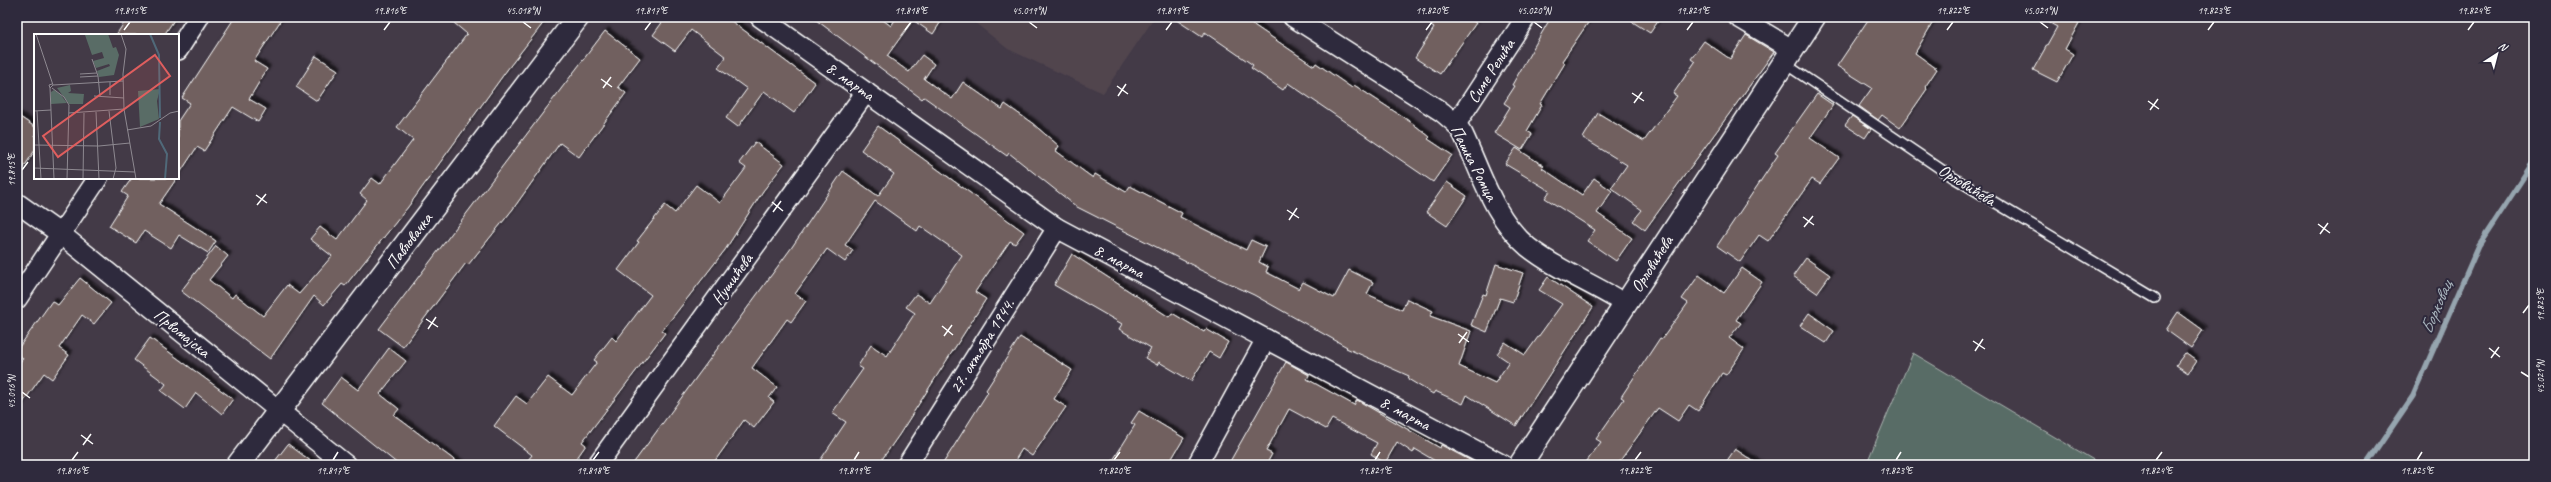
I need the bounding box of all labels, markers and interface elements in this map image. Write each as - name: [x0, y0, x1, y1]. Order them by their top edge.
- text: 19.815°E: [114, 4, 148, 17]
- text: 19.816°E: [374, 4, 408, 17]
- text: 45.018°N: [506, 4, 542, 17]
- text: 19.817°E: [635, 4, 669, 17]
- text: 19.818°E: [895, 4, 929, 17]
- text: 45.019°N: [1012, 4, 1048, 17]
- text: 19.819°E: [1156, 4, 1190, 17]
- text: 19.820°E: [1416, 4, 1450, 17]
- text: 45.020°N: [1517, 4, 1553, 17]
- text: 19.821°E: [1677, 4, 1711, 17]
- text: 19.822°E: [1937, 4, 1971, 17]
- text: 45.021°N: [2023, 4, 2059, 17]
- text: 19.823°E: [2198, 4, 2232, 17]
- text: 19.824°E: [2458, 4, 2492, 17]
- inset map: [34, 34, 179, 179]
- street label: Симе Релића: [1463, 34, 1520, 107]
- north arrow: [2477, 34, 2517, 74]
- text: N: [2496, 38, 2512, 55]
- street label: 8. марта: [822, 57, 879, 106]
- street label: Пашка Ромца: [1446, 122, 1503, 206]
- text: 19.815°E: [5, 152, 18, 186]
- street label: Орловићева: [1935, 159, 2000, 211]
- street label: Павловачка: [381, 207, 438, 273]
- street label: Орловићева: [1626, 231, 1679, 296]
- street label: 8. марта: [1090, 239, 1149, 284]
- street label: Нушићева: [706, 248, 758, 309]
- water label: Борковац: [2415, 275, 2458, 337]
- text: 19.825°E: [2534, 287, 2547, 321]
- street label: 27. октобра 1944.: [945, 294, 1020, 397]
- street label: Првомајска: [150, 304, 216, 363]
- text: 45.021°N: [2534, 358, 2547, 394]
- text: 45.016°N: [5, 373, 18, 409]
- street label: 8. марта: [1376, 391, 1435, 436]
- text: 19.816°E: [56, 464, 90, 477]
- text: 19.817°E: [317, 464, 351, 477]
- text: 19.818°E: [577, 464, 611, 477]
- text: 19.819°E: [838, 464, 872, 477]
- text: 19.820°E: [1098, 464, 1132, 477]
- text: 19.821°E: [1359, 464, 1393, 477]
- text: 19.822°E: [1619, 464, 1653, 477]
- text: 19.823°E: [1880, 464, 1914, 477]
- text: 19.824°E: [2140, 464, 2174, 477]
- text: 19.825°E: [2401, 464, 2435, 477]

